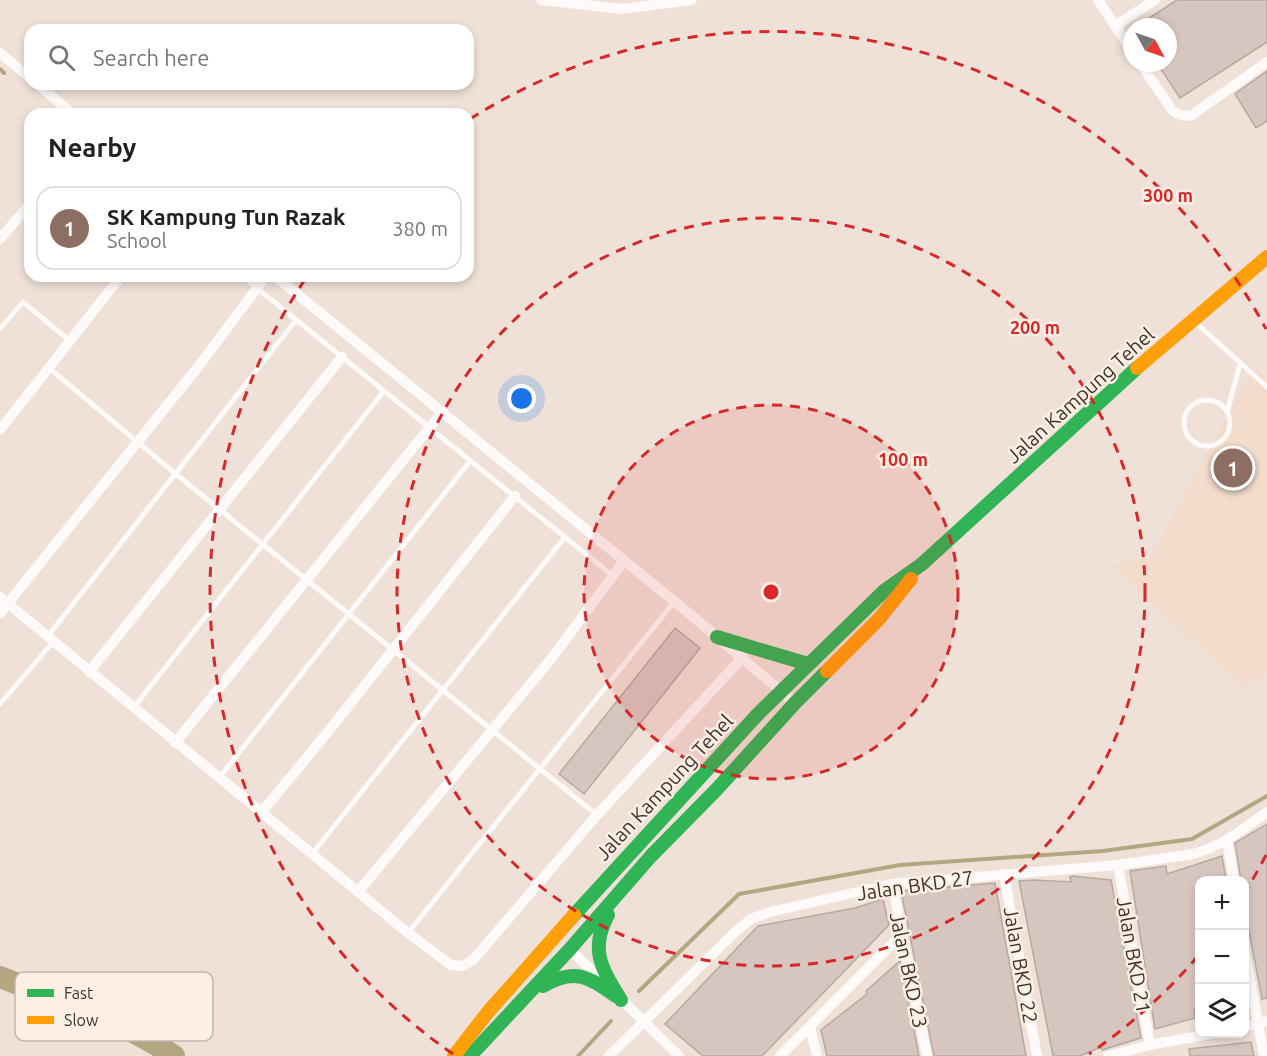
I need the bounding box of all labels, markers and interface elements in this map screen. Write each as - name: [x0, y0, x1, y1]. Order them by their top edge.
- north arrow: [1123, 18, 1177, 72]
- search box: [24, 24, 474, 90]
- icon: search: [45, 41, 78, 74]
- text: Search here: [93, 45, 209, 70]
- text: Nearby: [48, 133, 136, 162]
- text: 300 m: [1143, 185, 1193, 205]
- text: SK Kampung Tun Razak: [107, 204, 345, 229]
- text: 1: [64, 217, 75, 240]
- text: 380 m: [392, 217, 448, 240]
- text: School: [107, 229, 167, 252]
- text: 200 m: [1010, 317, 1060, 337]
- street label: Jalan Kampung Tehel: [1001, 323, 1159, 467]
- your location: [507, 384, 536, 413]
- pin: 1: [1214, 446, 1252, 490]
- text: 100 m: [878, 449, 928, 469]
- centre of rings: [761, 582, 781, 602]
- street label: Jalan Kampung Tehel: [590, 709, 738, 865]
- street label: Jalan BKD 27: [855, 865, 975, 905]
- map controls: [1195, 876, 1249, 1038]
- button: +: [1195, 876, 1249, 930]
- street label: Jalan BKD 21: [1112, 895, 1156, 1015]
- street label: Jalan BKD 22: [999, 905, 1043, 1025]
- street label: Jalan BKD 23: [886, 910, 932, 1030]
- button: −: [1195, 930, 1249, 984]
- legend: [15, 972, 213, 1041]
- text: Fast: [64, 984, 94, 1002]
- button: layers: [1195, 984, 1249, 1038]
- text: Slow: [64, 1011, 99, 1029]

